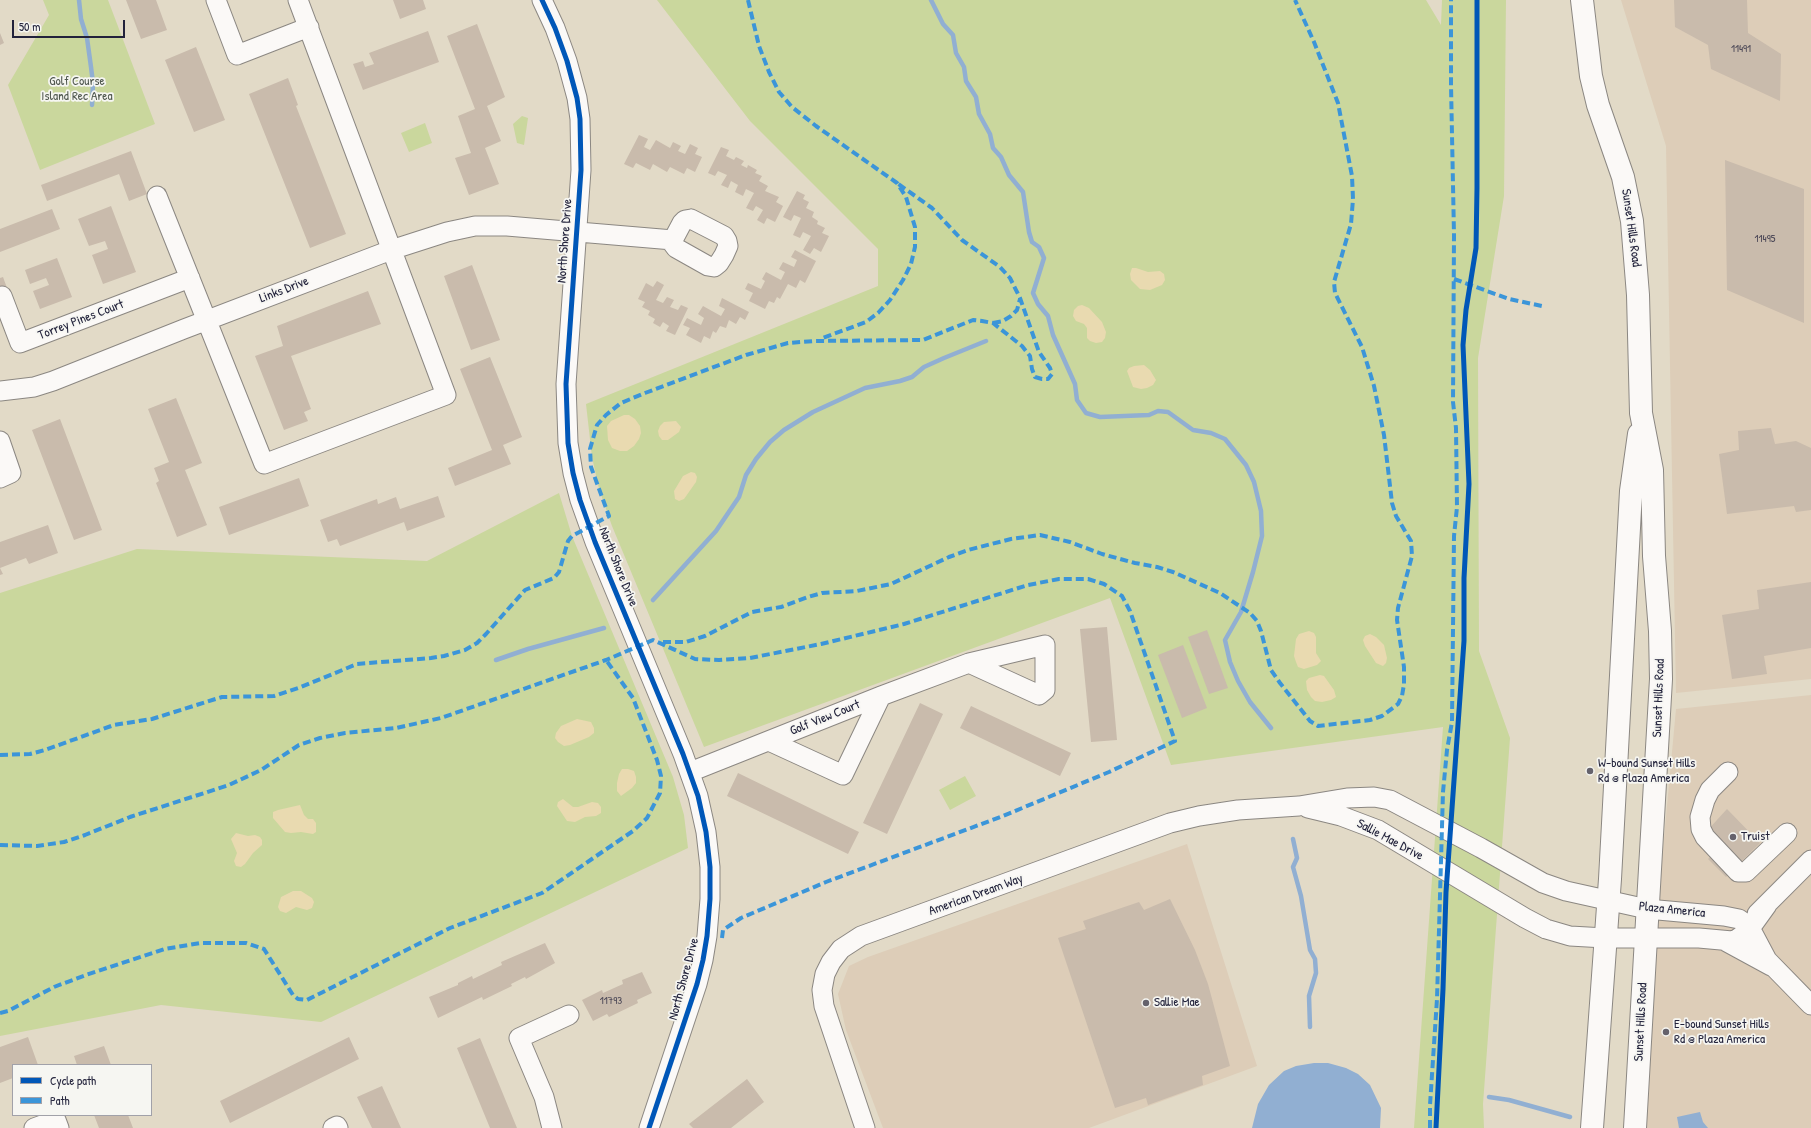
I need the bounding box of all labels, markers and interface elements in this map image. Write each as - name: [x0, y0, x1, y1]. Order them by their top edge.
- scale bar: [14, 12, 127, 38]
- text: 50 m: [19, 18, 40, 35]
- house number: 11491: [1731, 42, 1751, 56]
- park label: Golf Course Island Rec Area: [41, 74, 113, 105]
- street label: Sunset Hills Road: [1618, 188, 1644, 268]
- street label: North Shore Drive: [554, 198, 576, 284]
- house number: 11495: [1755, 232, 1775, 246]
- street label: Links Drive: [257, 273, 311, 307]
- street label: Torrey Pines Court: [36, 297, 126, 343]
- street label: North Shore Drive: [595, 525, 641, 609]
- street label: Sunset Hills Road: [1650, 658, 1668, 738]
- street label: Golf View Court: [788, 697, 862, 739]
- place label: W-bound Sunset Hills Rd @ Plaza America: [1598, 756, 1695, 787]
- marker: W-bound Sunset Hills Rd @ Plaza America: [1585, 766, 1595, 776]
- street label: Sallie Mae Drive: [1354, 816, 1426, 864]
- place label: Truist: [1741, 829, 1770, 845]
- marker: Truist: [1728, 832, 1738, 842]
- street label: American Dream Way: [927, 871, 1025, 919]
- street label: Plaza America: [1638, 899, 1706, 921]
- street label: North Shore Drive: [666, 936, 702, 1022]
- street label: Sunset Hills Road: [1631, 982, 1651, 1062]
- house number: 11793: [600, 994, 622, 1008]
- place label: Sallie Mae: [1154, 995, 1200, 1011]
- marker: Sallie Mae: [1141, 998, 1151, 1008]
- place label: E-bound Sunset Hills Rd @ Plaza America: [1674, 1017, 1769, 1048]
- marker: E-bound Sunset Hills Rd @ Plaza America: [1661, 1027, 1671, 1037]
- legend: [12, 1064, 152, 1116]
- text: Cycle path: [50, 1072, 96, 1089]
- text: Path: [50, 1092, 70, 1109]

